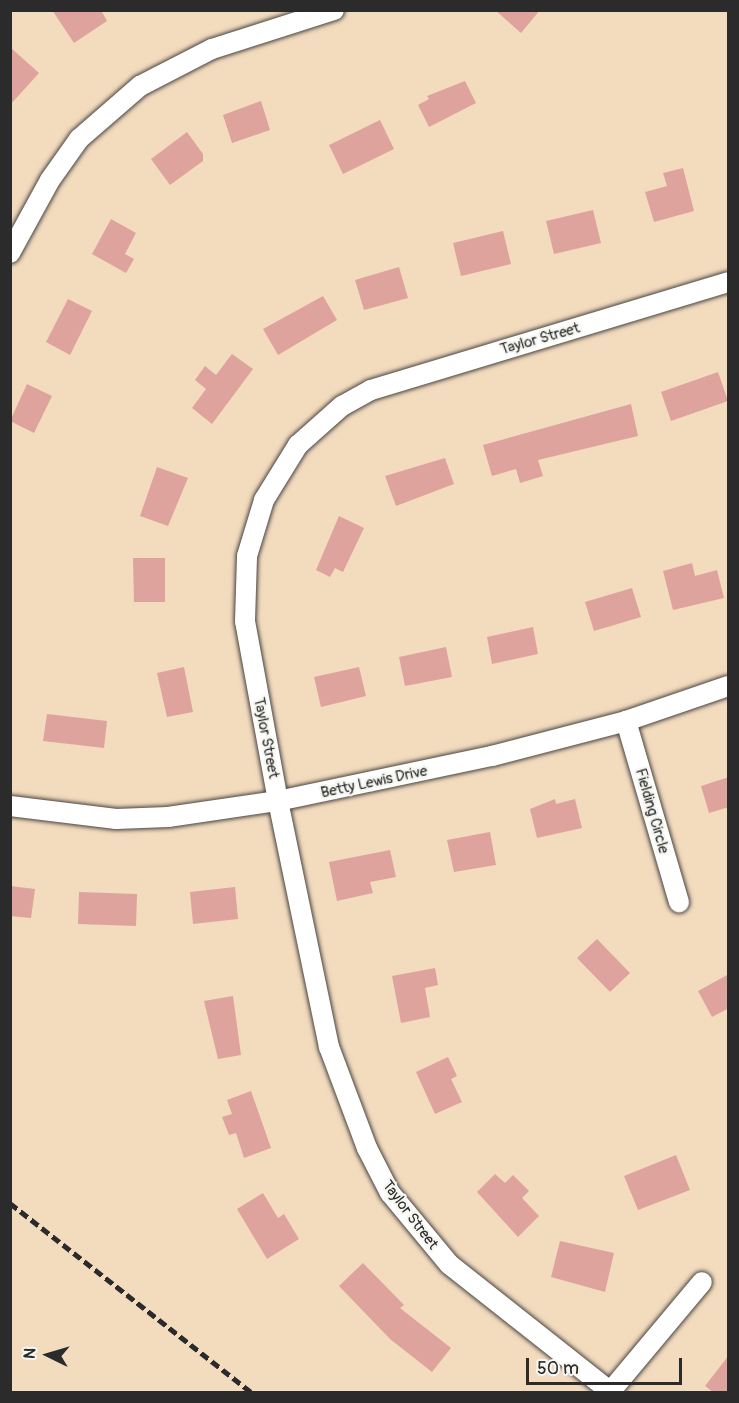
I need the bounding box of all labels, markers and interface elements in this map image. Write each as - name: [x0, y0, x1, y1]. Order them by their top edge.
- street label: Taylor Street: [498, 319, 582, 359]
- street label: Taylor Street: [249, 696, 283, 780]
- street label: Betty Lewis Drive: [319, 762, 429, 802]
- street label: Fielding Circle: [631, 766, 673, 856]
- street label: Taylor Street: [378, 1177, 442, 1253]
- north arrow: [18, 1325, 78, 1385]
- scale bar: [529, 1346, 685, 1384]
- text: N: [20, 1347, 41, 1360]
- text: 50 m: [537, 1357, 579, 1380]

